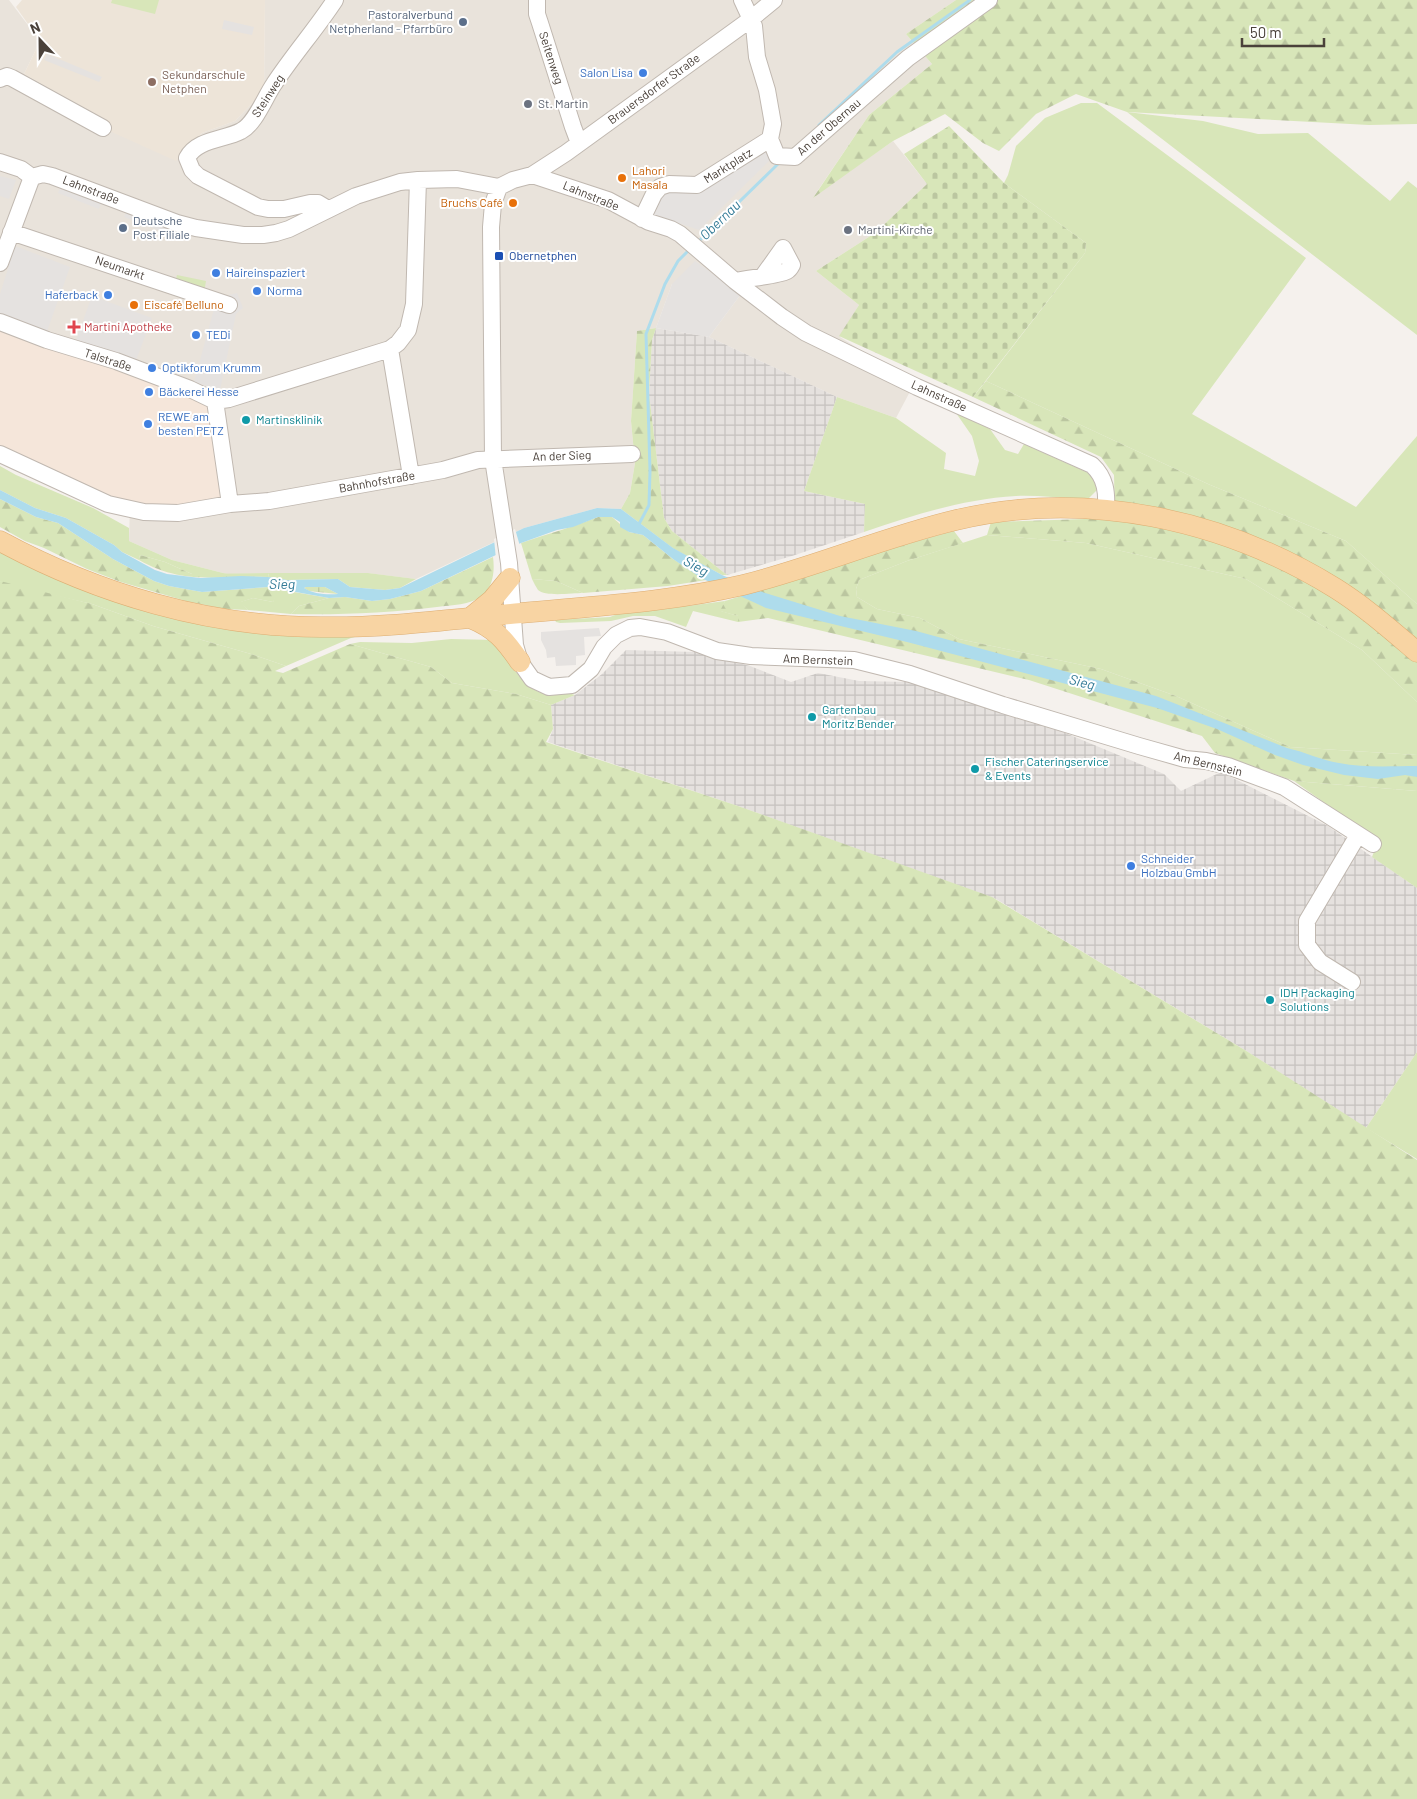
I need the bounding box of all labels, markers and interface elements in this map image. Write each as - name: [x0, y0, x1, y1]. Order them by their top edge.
- place label: Pastoralverbund Netpherland - Pfarrbüro: [329, 7, 453, 35]
- north arrow: [15, 15, 65, 65]
- scale bar: [1242, 15, 1324, 47]
- marker: Pastoralverbund Netpherland - Pfarrbüro: [457, 16, 469, 28]
- text: N: [27, 18, 42, 37]
- text: 50 m: [1250, 23, 1282, 41]
- street label: Seitenweg: [537, 30, 567, 86]
- street label: Brauersdorfer Straße: [605, 50, 702, 126]
- place label: Salon Lisa: [580, 65, 633, 79]
- place label: Sekundarschule Netphen: [162, 67, 245, 95]
- marker: Salon Lisa: [637, 67, 649, 79]
- street label: Steinweg: [248, 71, 286, 120]
- marker: Sekundarschule Netphen: [146, 76, 158, 88]
- street label: An der Obernau: [794, 95, 863, 158]
- place label: St. Martin: [538, 96, 588, 110]
- marker: St. Martin: [522, 98, 534, 110]
- street label: Marktplatz: [701, 145, 754, 186]
- place label: Lahori Masala: [632, 163, 668, 191]
- street label: Lahnstraße: [61, 172, 122, 206]
- marker: Lahori Masala: [616, 172, 628, 184]
- street label: Lahnstraße: [561, 177, 622, 213]
- place label: Bruchs Café: [440, 195, 503, 209]
- water label: Obernau: [696, 196, 744, 243]
- marker: Bruchs Café: [507, 197, 519, 209]
- place label: Deutsche Post Filiale: [133, 213, 190, 241]
- marker: Deutsche Post Filiale: [117, 222, 129, 234]
- place label: Martini-Kirche: [858, 222, 933, 236]
- marker: Martini-Kirche: [842, 224, 854, 236]
- place label: Obernetphen: [509, 248, 577, 262]
- marker: Obernetphen: [493, 250, 505, 262]
- street label: Neumarkt: [94, 252, 147, 282]
- place label: Haireinspaziert: [226, 265, 306, 279]
- marker: Haireinspaziert: [210, 267, 222, 279]
- place label: Norma: [267, 283, 302, 297]
- marker: Norma: [251, 285, 263, 297]
- place label: Haferback: [45, 287, 98, 301]
- marker: Haferback: [102, 289, 114, 301]
- place label: Eiscafé Belluno: [144, 297, 224, 311]
- marker: Eiscafé Belluno: [128, 299, 140, 311]
- place label: Martini Apotheke: [84, 319, 172, 333]
- marker: Martini Apotheke: [68, 321, 80, 333]
- place label: TEDi: [206, 327, 231, 341]
- marker: TEDi: [190, 329, 202, 341]
- street label: Talstraße: [83, 345, 134, 373]
- place label: Optikforum Krumm: [162, 360, 261, 374]
- marker: Optikforum Krumm: [146, 362, 158, 374]
- street label: Lahnstraße: [909, 377, 969, 414]
- place label: Bäckerei Hesse: [159, 384, 239, 398]
- marker: Bäckerei Hesse: [143, 386, 155, 398]
- place label: REWE am besten PETZ: [158, 409, 224, 437]
- place label: Martinsklinik: [256, 412, 322, 426]
- marker: Martinsklinik: [240, 414, 252, 426]
- marker: REWE am besten PETZ: [142, 418, 154, 430]
- street label: An der Sieg: [532, 447, 592, 463]
- street label: Bahnhofstraße: [338, 467, 416, 495]
- water label: Sieg: [681, 552, 712, 579]
- water label: Sieg: [269, 575, 295, 592]
- street label: Am Bernstein: [783, 651, 853, 667]
- water label: Sieg: [1067, 670, 1097, 693]
- place label: Gartenbau Moritz Bender: [822, 702, 895, 730]
- marker: Gartenbau Moritz Bender: [806, 711, 818, 723]
- street label: Am Bernstein: [1172, 748, 1244, 778]
- place label: Fischer Cateringservice & Events: [985, 754, 1109, 782]
- marker: Fischer Cateringservice & Events: [969, 763, 981, 775]
- place label: Schneider Holzbau GmbH: [1141, 851, 1217, 879]
- marker: Schneider Holzbau GmbH: [1125, 860, 1137, 872]
- place label: IDH Packaging Solutions: [1280, 985, 1355, 1013]
- marker: IDH Packaging Solutions: [1264, 994, 1276, 1006]

